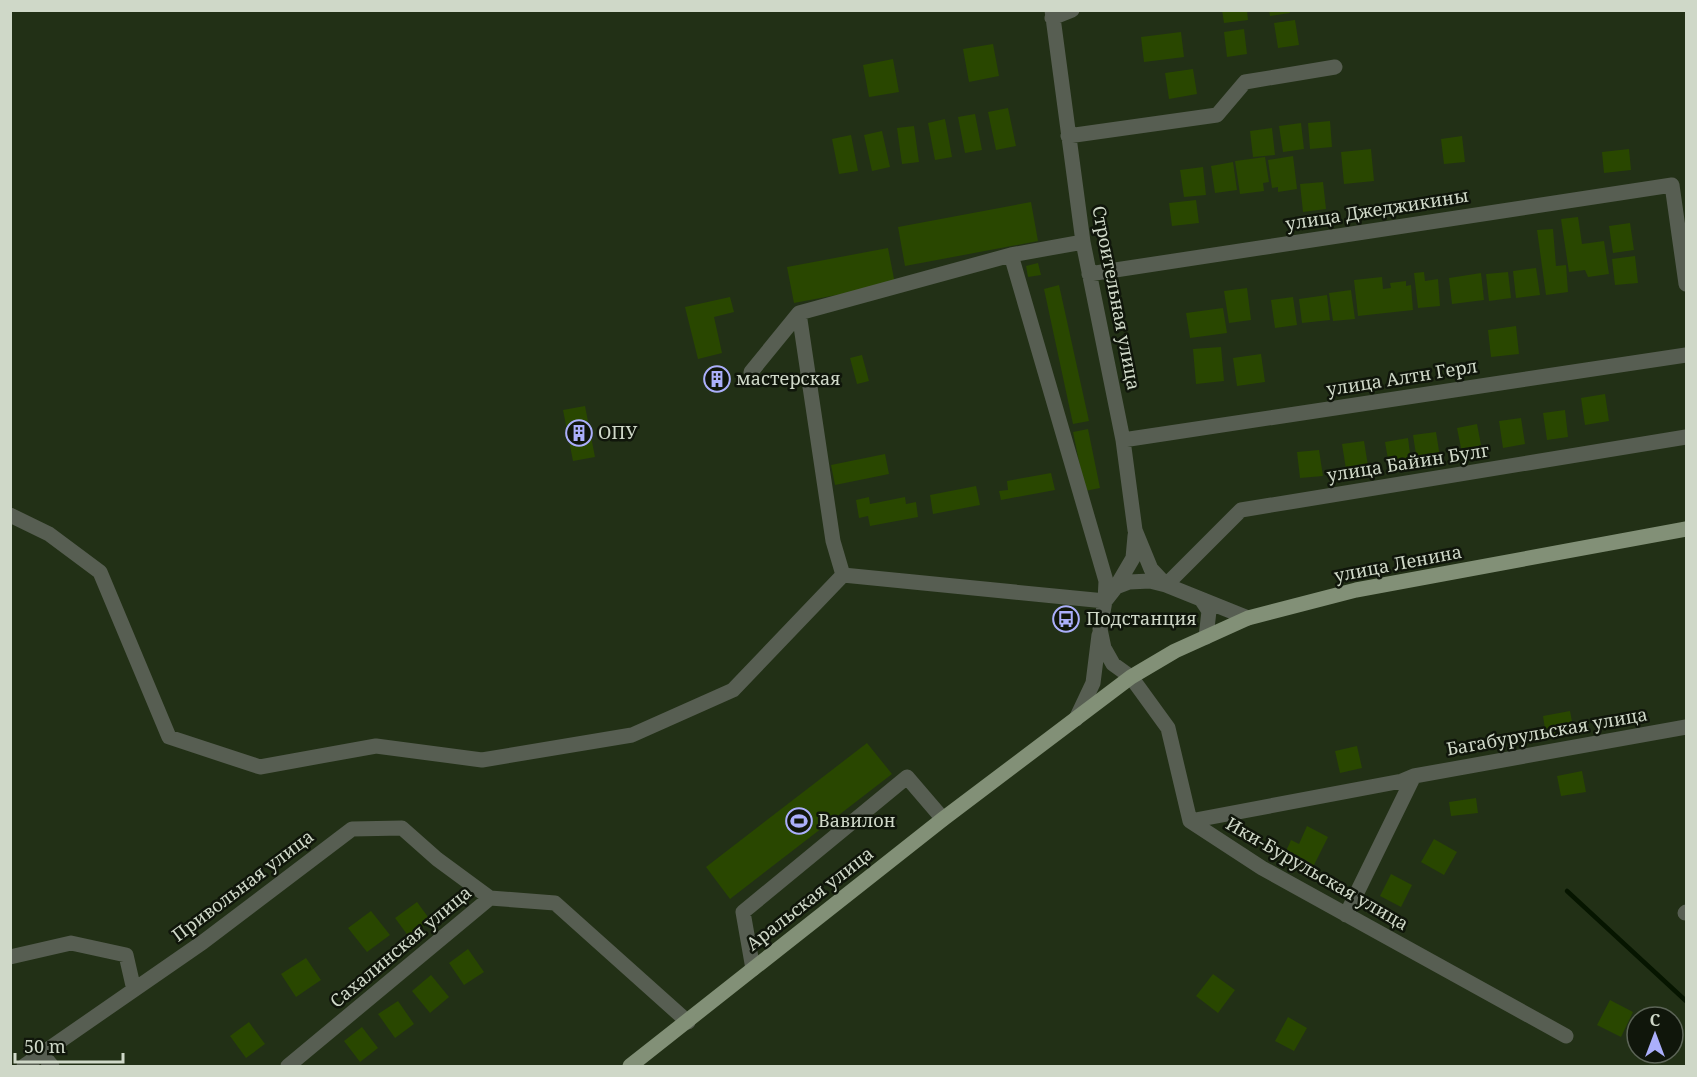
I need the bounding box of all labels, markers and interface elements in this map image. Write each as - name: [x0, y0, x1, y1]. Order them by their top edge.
- street label: улица Джеджикины: [1284, 183, 1470, 235]
- street label: Строительная улица: [1087, 204, 1147, 392]
- street label: улица Алтн Герл: [1325, 353, 1479, 401]
- building icon: мастерская: [702, 364, 732, 394]
- place label: мастерская: [736, 366, 841, 390]
- building icon: ОПУ: [564, 418, 594, 448]
- place label: ОПУ: [598, 420, 637, 444]
- street label: улица Байин Булг: [1325, 437, 1491, 487]
- street label: улица Ленина: [1332, 539, 1464, 587]
- bus stop icon: Подстанция: [1051, 604, 1081, 634]
- place label: Подстанция: [1086, 606, 1197, 630]
- street label: Багабурульская улица: [1444, 701, 1649, 761]
- sports icon: Вавилон: [784, 806, 814, 836]
- place label: Вавилон: [818, 808, 896, 832]
- street label: Ики-Бурульская улица: [1222, 811, 1413, 935]
- street label: Привольная улица: [167, 824, 318, 946]
- street label: Аральская улица: [741, 841, 878, 956]
- street label: Сахалинская улица: [325, 880, 476, 1012]
- north arrow: [1625, 1005, 1685, 1065]
- text: С: [1650, 1009, 1660, 1031]
- scale bar: [15, 1026, 123, 1064]
- text: 50 m: [24, 1034, 66, 1058]

